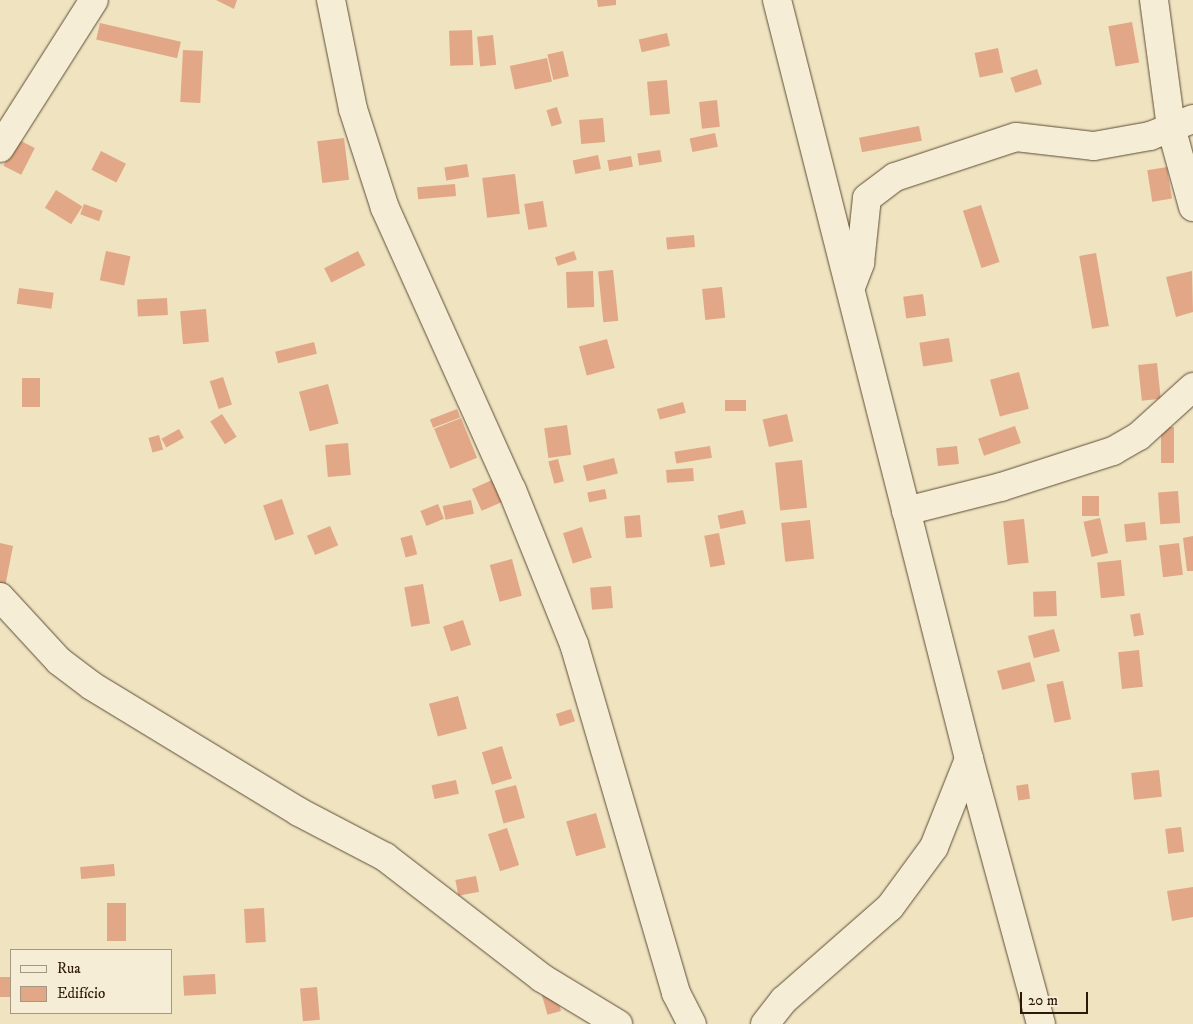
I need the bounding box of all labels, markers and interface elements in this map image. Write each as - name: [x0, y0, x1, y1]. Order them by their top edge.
- legend: [10, 949, 172, 1014]
- text: Rua: [57, 959, 81, 978]
- scale bar: [1023, 982, 1090, 1014]
- text: Edifício: [57, 984, 105, 1003]
- text: 20 m: [1028, 991, 1058, 1010]

